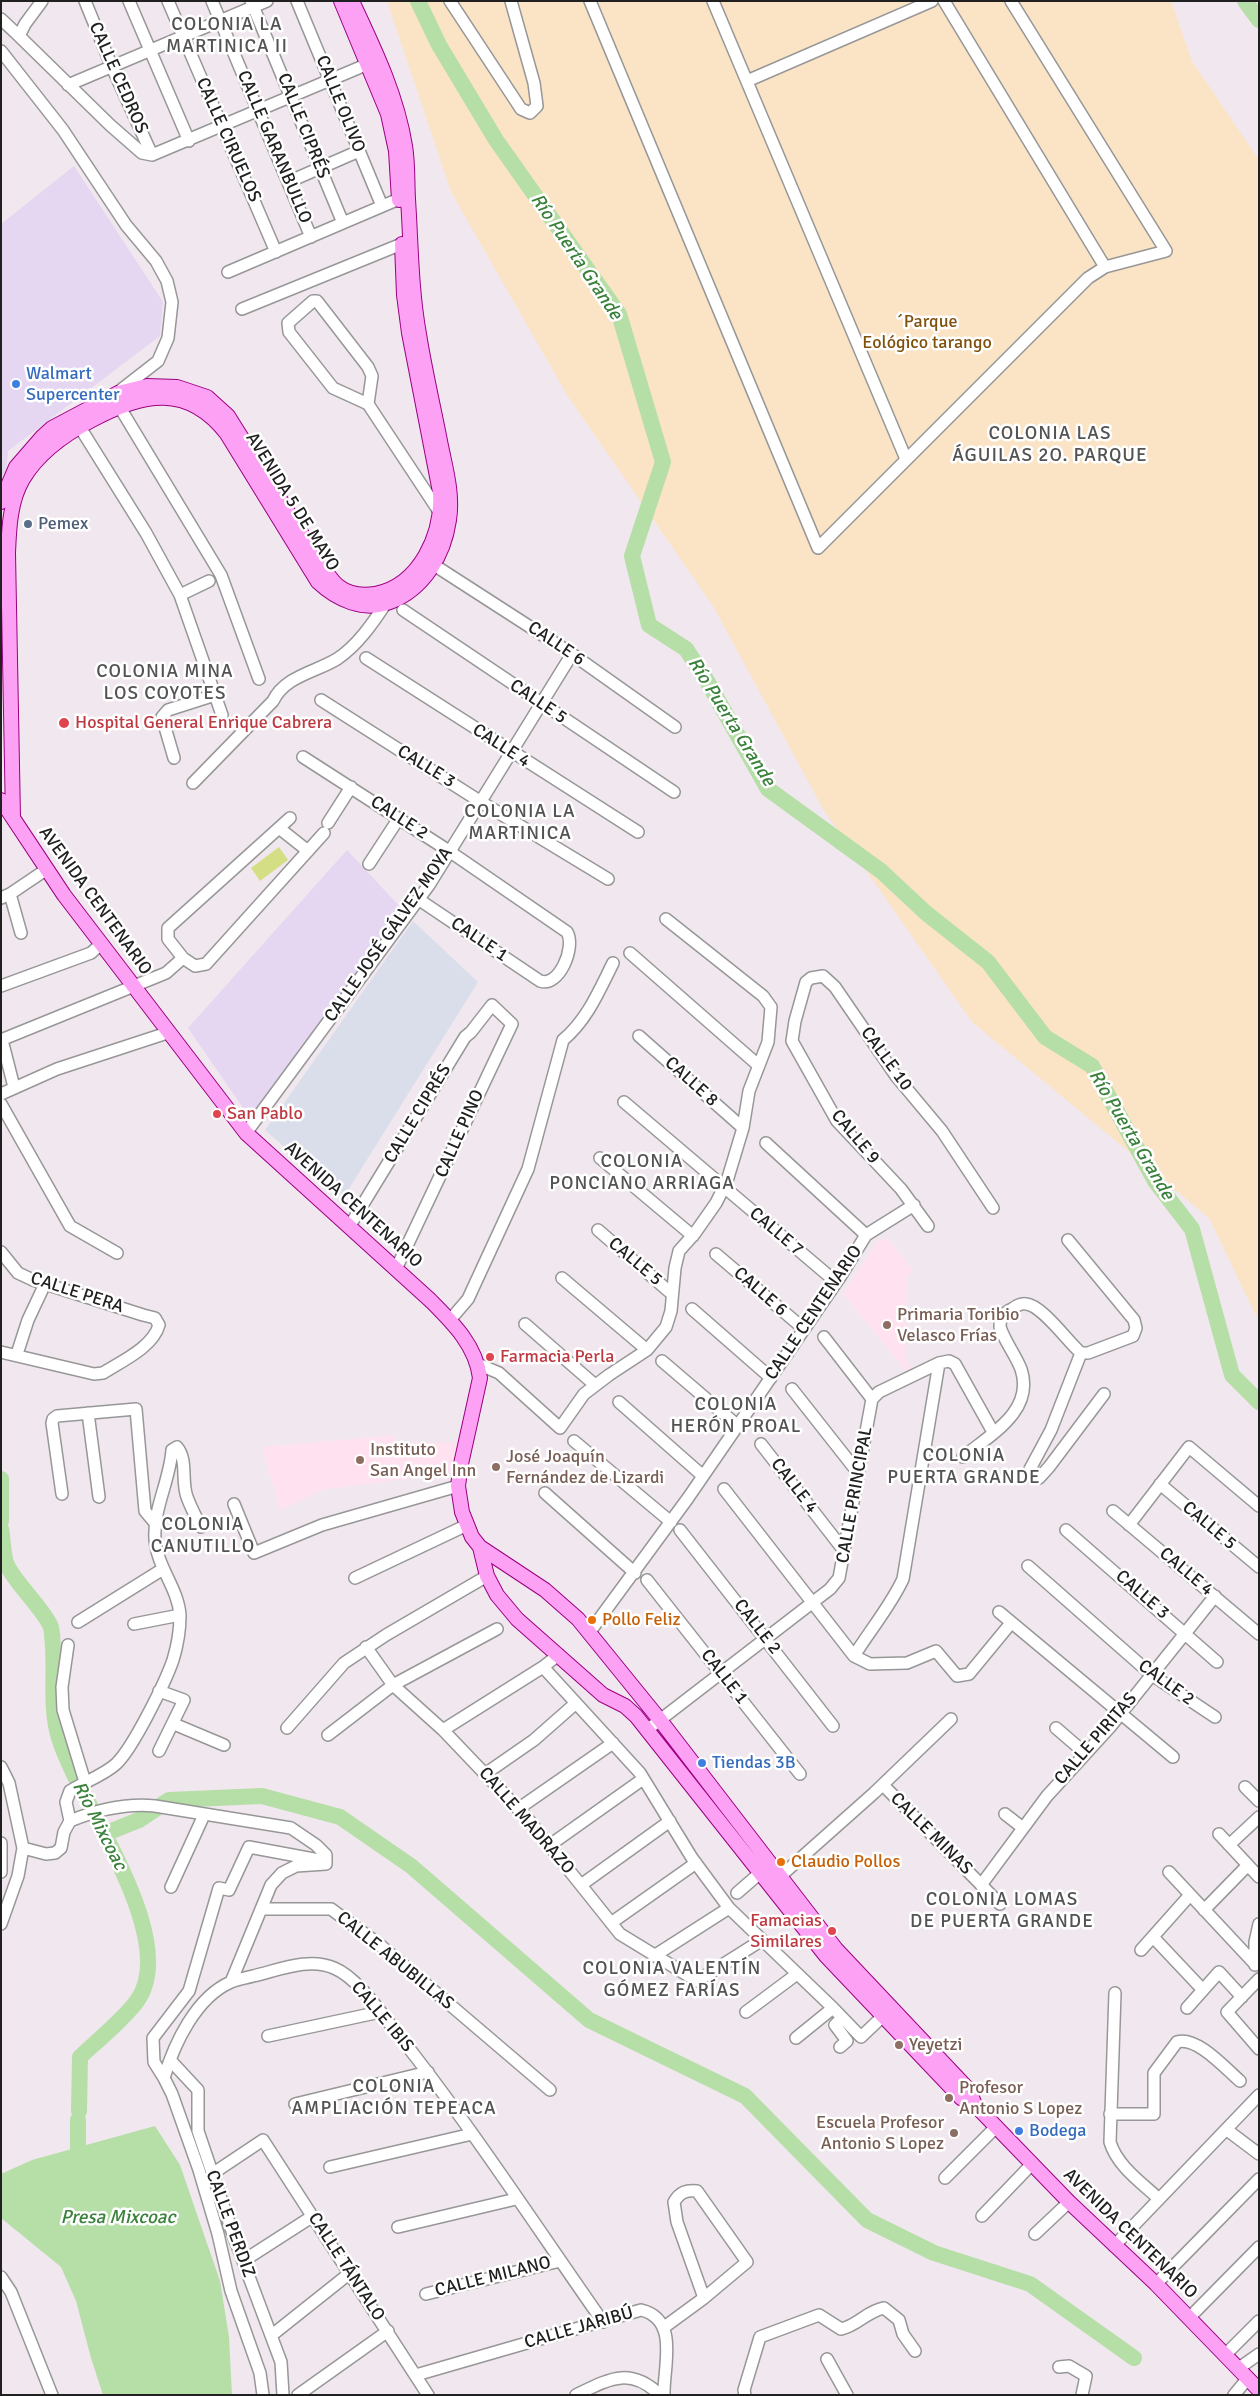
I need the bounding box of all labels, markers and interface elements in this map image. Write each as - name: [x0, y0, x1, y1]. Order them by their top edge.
- district label: COLONIA LA MARTINICA II: [165, 14, 289, 58]
- street label: CALLE CEDROS: [84, 19, 152, 137]
- street label: CALLE OLIVO: [311, 52, 369, 156]
- street label: CALLE GARANBULLO: [232, 67, 316, 227]
- street label: CALLE CIPRÉS: [272, 70, 334, 182]
- street label: CALLE CIRUELOS: [191, 74, 265, 206]
- water label: Río Puerta Grande: [525, 189, 627, 325]
- park label: ´Parque Eológico tarango: [862, 311, 992, 354]
- place label: Walmart Supercenter: [26, 363, 120, 406]
- marker: Walmart Supercenter: [10, 378, 22, 390]
- district label: COLONIA LAS ÁGUILAS 2O. PARQUE: [950, 423, 1150, 467]
- street label: AVENIDA 5 DE MAYO: [241, 429, 343, 575]
- place label: Pemex: [38, 513, 88, 535]
- marker: Pemex: [22, 518, 34, 530]
- street label: CALLE 6: [523, 617, 589, 671]
- water label: Río Puerta Grande: [682, 653, 780, 791]
- district label: COLONIA MINA LOS COYOTES: [95, 661, 235, 705]
- street label: CALLE 5: [505, 675, 571, 729]
- place label: Hospital General Enrique Cabrera: [75, 712, 332, 734]
- marker: Hospital General Enrique Cabrera: [57, 716, 71, 730]
- street label: CALLE 4: [468, 719, 534, 773]
- street label: CALLE 3: [393, 741, 459, 793]
- street label: CALLE 2: [366, 791, 432, 845]
- district label: COLONIA LA MARTINICA: [463, 801, 577, 845]
- street label: AVENIDA CENTENARIO: [34, 823, 156, 979]
- street label: CALLE JOSÉ GÁLVEZ MOYA: [320, 843, 458, 1027]
- street label: CALLE 1: [446, 913, 512, 967]
- street label: CALLE 10: [856, 1023, 916, 1095]
- street label: CALLE 8: [660, 1053, 722, 1111]
- street label: CALLE CIPRÉS: [380, 1061, 456, 1167]
- water label: Río Puerta Grande: [1083, 1066, 1179, 1204]
- street label: CALLE PINO: [431, 1087, 489, 1181]
- place label: San Pablo: [227, 1103, 303, 1125]
- street label: CALLE 9: [826, 1105, 884, 1169]
- marker: San Pablo: [211, 1108, 223, 1120]
- street label: AVENIDA CENTENARIO: [280, 1137, 426, 1273]
- district label: COLONIA PONCIANO ARRIAGA: [547, 1151, 737, 1195]
- street label: CALLE 7: [744, 1203, 808, 1261]
- street label: CALLE 5: [603, 1233, 667, 1291]
- street label: CALLE CENTENARIO: [761, 1241, 867, 1385]
- street label: CALLE 6: [729, 1263, 791, 1321]
- street label: CALLE PERA: [28, 1268, 126, 1318]
- place label: Primaria Toribio Velasco Frías: [897, 1304, 1019, 1346]
- marker: Primaria Toribio Velasco Frías: [881, 1319, 893, 1331]
- place label: Farmacia Perla: [500, 1346, 614, 1368]
- marker: Farmacia Perla: [484, 1351, 496, 1363]
- district label: COLONIA HERÓN PROAL: [669, 1394, 803, 1438]
- street label: CALLE PRINCIPAL: [832, 1425, 878, 1565]
- place label: Instituto San Angel Inn: [370, 1439, 476, 1482]
- district label: COLONIA PUERTA GRANDE: [886, 1445, 1042, 1489]
- place label: José Joaquín Fernández de Lizardi: [506, 1446, 664, 1488]
- marker: Instituto San Angel Inn: [354, 1454, 366, 1466]
- street label: CALLE 4: [766, 1454, 822, 1518]
- marker: José Joaquín Fernández de Lizardi: [490, 1461, 502, 1473]
- street label: CALLE 5: [1177, 1497, 1241, 1555]
- district label: COLONIA CANUTILLO: [150, 1514, 256, 1558]
- street label: CALLE 4: [1154, 1543, 1218, 1601]
- street label: CALLE 3: [1111, 1566, 1173, 1624]
- street label: CALLE 2: [729, 1595, 785, 1659]
- place label: Pollo Feliz: [602, 1609, 681, 1631]
- marker: Pollo Feliz: [586, 1614, 598, 1626]
- street label: CALLE 1: [696, 1645, 752, 1709]
- street label: CALLE 2: [1134, 1655, 1198, 1711]
- street label: CALLE PIRITAS: [1050, 1689, 1142, 1789]
- place label: Tiendas 3B: [712, 1752, 796, 1774]
- marker: Tiendas 3B: [696, 1757, 708, 1769]
- street label: CALLE MADRAZO: [474, 1763, 578, 1879]
- water label: Río Mixcoac: [67, 1778, 131, 1874]
- street label: CALLE MINAS: [885, 1788, 977, 1880]
- place label: Claudio Pollos: [791, 1851, 900, 1873]
- marker: Claudio Pollos: [775, 1856, 787, 1868]
- district label: COLONIA LOMAS DE PUERTA GRANDE: [908, 1889, 1096, 1933]
- street label: CALLE ABUBILLAS: [332, 1907, 458, 2015]
- place label: Famacias Similares: [750, 1910, 822, 1952]
- marker: Famacias Similares: [826, 1925, 838, 1937]
- district label: COLONIA VALENTÍN GÓMEZ FARÍAS: [581, 1958, 763, 2002]
- street label: CALLE IBIS: [346, 1977, 418, 2057]
- place label: Yeyetzi: [909, 2034, 962, 2056]
- marker: Yeyetzi: [893, 2039, 905, 2051]
- district label: COLONIA AMPLIACIÓN TEPEACA: [289, 2076, 499, 2120]
- place label: Profesor Antonio S Lopez: [959, 2077, 1082, 2120]
- marker: Profesor Antonio S Lopez: [943, 2092, 955, 2104]
- place label: Escuela Profesor Antonio S Lopez: [816, 2112, 944, 2154]
- place label: Bodega: [1029, 2120, 1086, 2142]
- marker: Bodega: [1013, 2125, 1025, 2137]
- marker: Escuela Profesor Antonio S Lopez: [948, 2127, 960, 2139]
- street label: AVENIDA CENTENARIO: [1058, 2164, 1202, 2304]
- street label: CALLE PERDIZ: [201, 2167, 259, 2281]
- water label: Presa Mixcoac: [61, 2207, 175, 2229]
- street label: CALLE TÁNTALO: [303, 2209, 389, 2325]
- street label: CALLE MILANO: [433, 2252, 553, 2302]
- street label: CALLE JARIBÚ: [522, 2302, 636, 2354]

